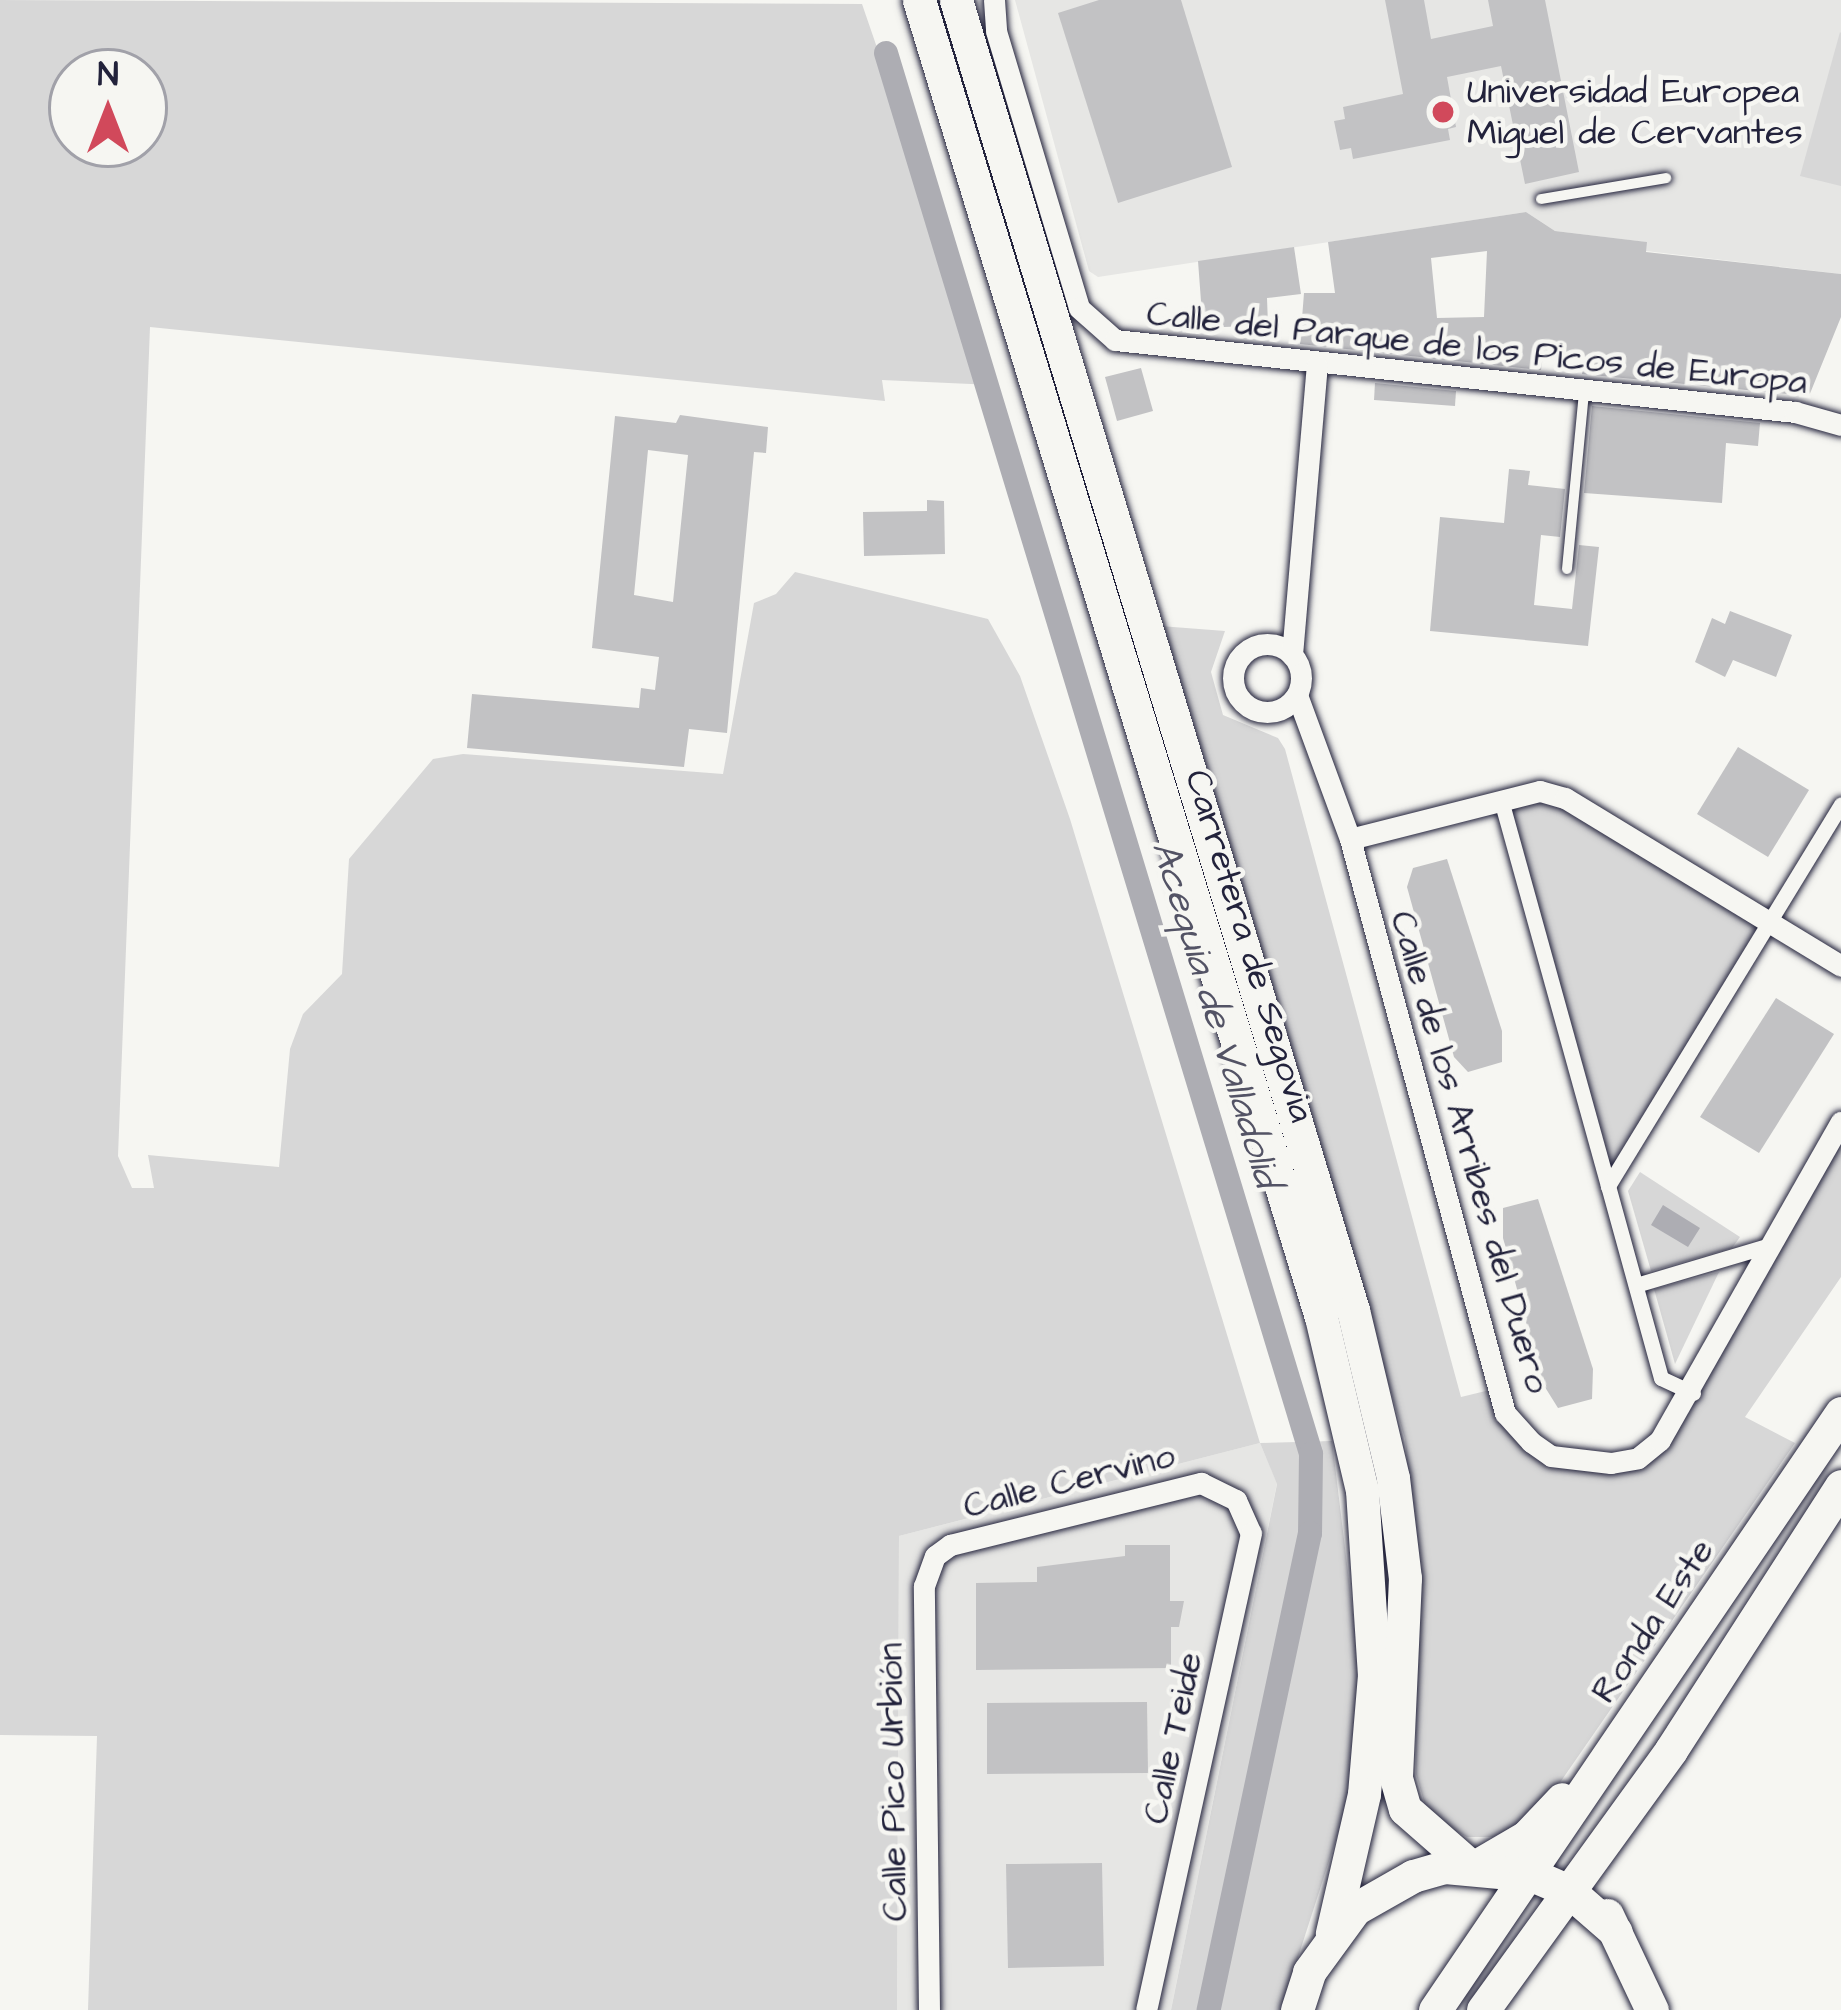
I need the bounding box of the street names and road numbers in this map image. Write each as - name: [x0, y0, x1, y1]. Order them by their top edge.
- street label: Calle del Parque de los Picos de Europa: [1145, 292, 1809, 404]
- street label: Carretera de Segovia: [1175, 765, 1323, 1127]
- street label: Calle de los Arribes del Duero: [1380, 906, 1560, 1398]
- street label: Calle Cervino: [959, 1434, 1179, 1528]
- street label: Ronda Este: [1582, 1531, 1724, 1711]
- street label: Calle Pico Urbión: [869, 1642, 917, 1922]
- street label: Calle Teide: [1134, 1648, 1212, 1828]

